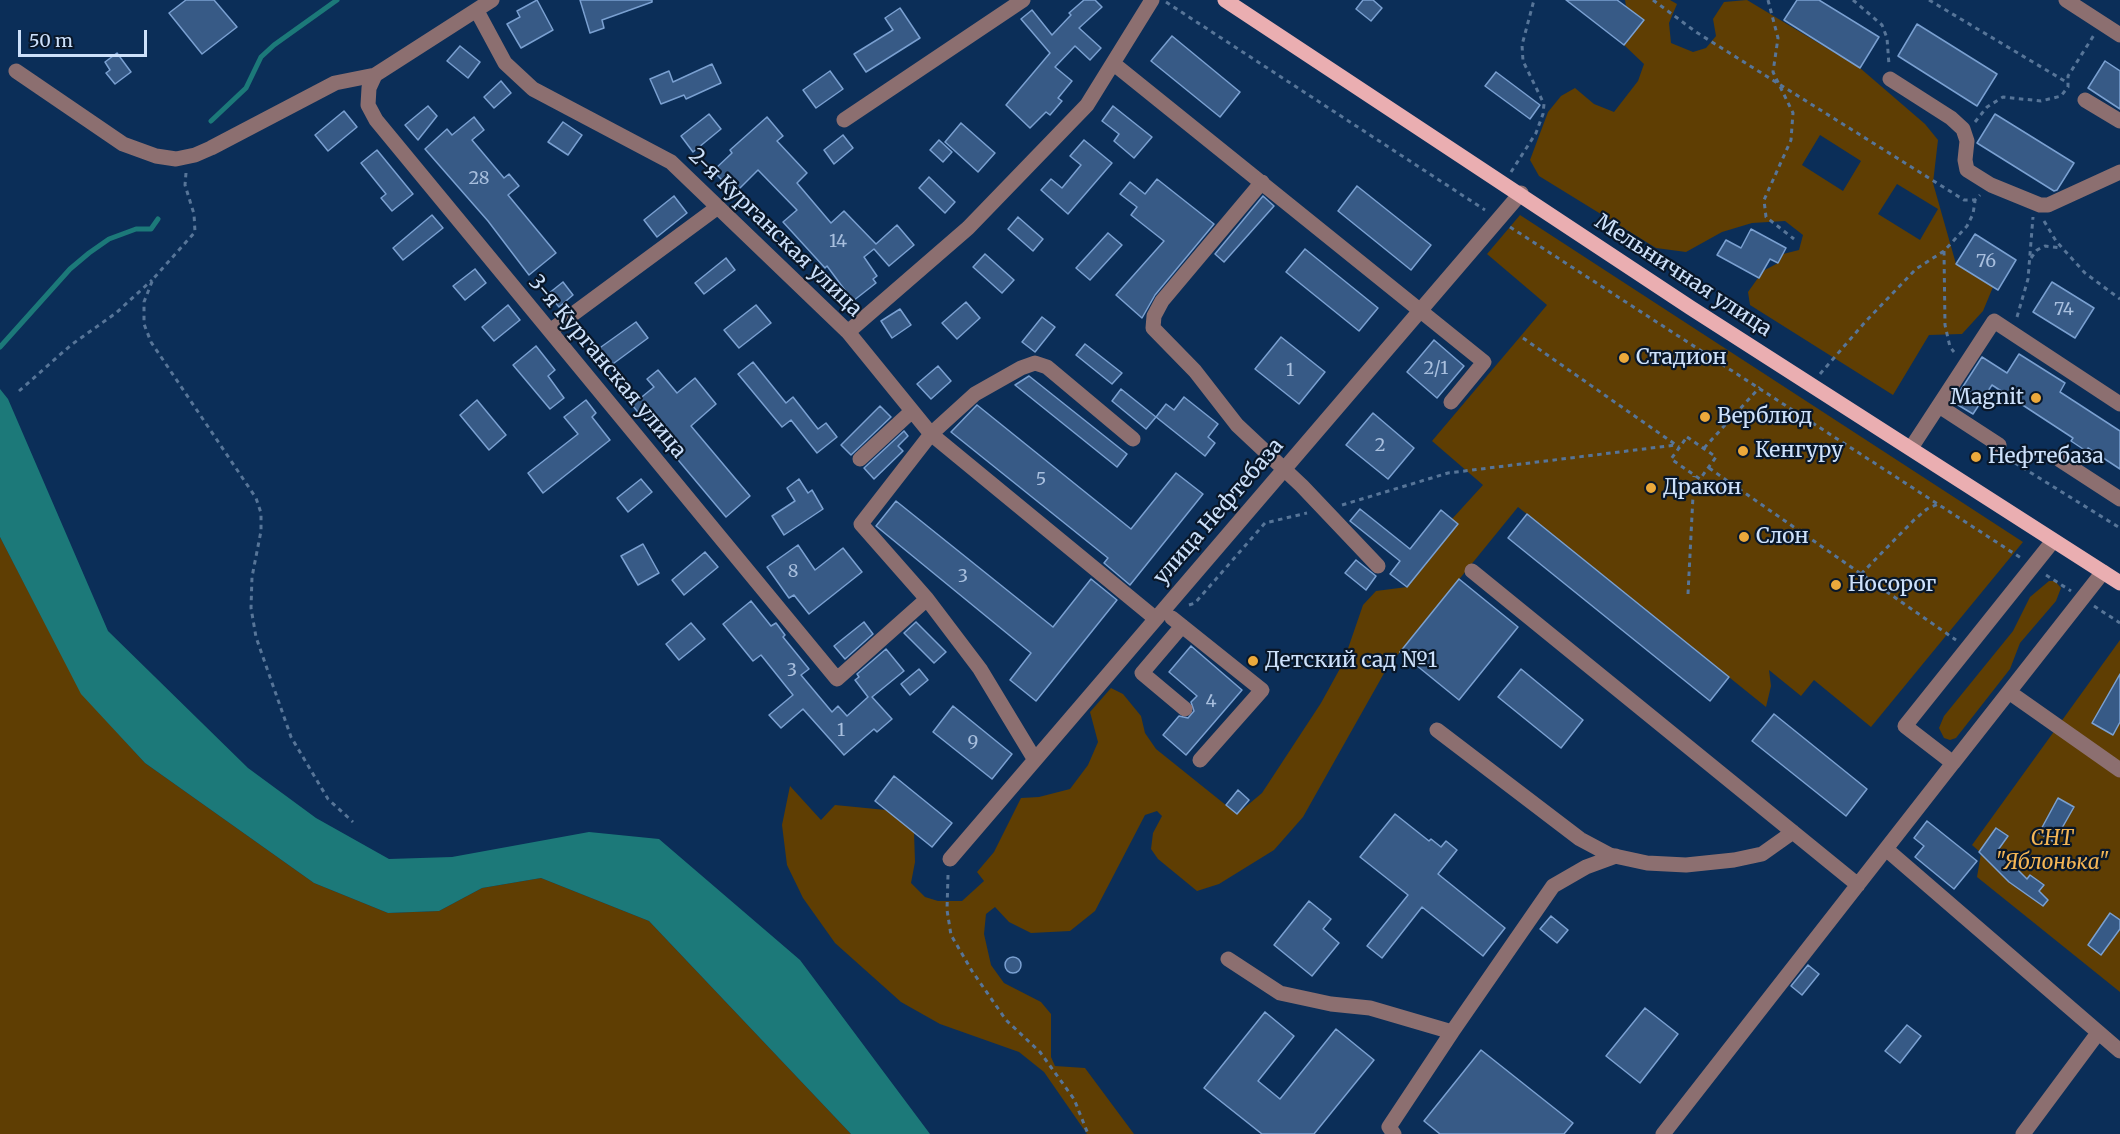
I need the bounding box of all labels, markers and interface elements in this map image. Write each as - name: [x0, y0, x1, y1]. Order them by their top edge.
- scale bar: [21, 18, 150, 56]
- text: 50 m: [29, 29, 73, 52]
- street label: 2-я Курганская улица: [683, 144, 867, 322]
- house number: 28: [468, 168, 490, 190]
- street label: Мельничная улица: [1590, 209, 1776, 343]
- house number: 14: [829, 231, 847, 253]
- house number: 76: [1976, 251, 1996, 273]
- street label: 3-я Курганская улица: [523, 270, 691, 464]
- house number: 74: [2054, 299, 2074, 321]
- place label: Стадион: [1636, 345, 1727, 371]
- marker: Стадион: [1617, 351, 1631, 365]
- house number: 2/1: [1424, 358, 1448, 380]
- house number: 1: [1286, 360, 1294, 382]
- place label: Magnit: [1950, 385, 2024, 411]
- marker: Magnit: [2029, 391, 2043, 405]
- place label: Верблюд: [1717, 404, 1812, 430]
- marker: Верблюд: [1698, 410, 1712, 424]
- street label: улица Нефтебаза: [1149, 434, 1289, 590]
- house number: 2: [1375, 435, 1385, 457]
- place label: Кенгуру: [1755, 438, 1843, 464]
- marker: Кенгуру: [1736, 444, 1750, 458]
- place label: Нефтебаза: [1988, 444, 2104, 470]
- marker: Нефтебаза: [1969, 450, 1983, 464]
- house number: 5: [1036, 469, 1046, 491]
- place label: Дракон: [1663, 475, 1742, 501]
- marker: Дракон: [1644, 481, 1658, 495]
- place label: Слон: [1756, 524, 1809, 550]
- marker: Слон: [1737, 530, 1751, 544]
- house number: 8: [788, 561, 798, 583]
- house number: 3: [958, 566, 968, 588]
- place label: Носорог: [1848, 572, 1936, 598]
- marker: Носорог: [1829, 578, 1843, 592]
- place label: Детский сад №1: [1265, 648, 1437, 674]
- marker: Детский сад №1: [1246, 654, 1260, 668]
- house number: 3: [787, 660, 797, 682]
- house number: 4: [1205, 691, 1217, 713]
- house number: 1: [837, 720, 845, 742]
- house number: 9: [968, 732, 978, 754]
- park label: СНТ "Яблонька": [1995, 826, 2109, 876]

